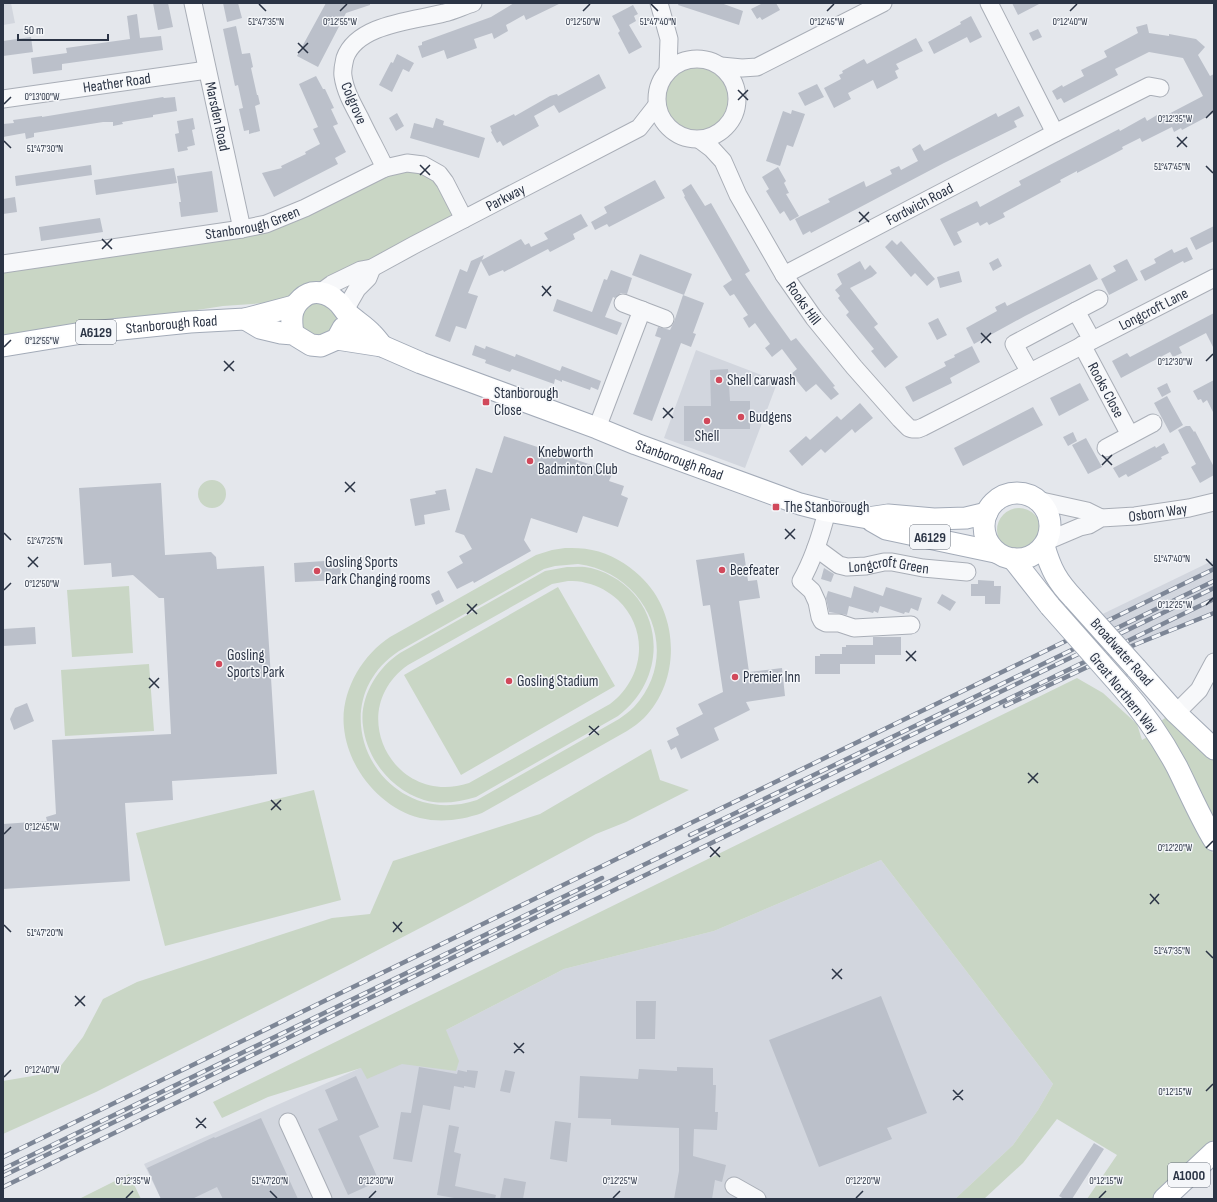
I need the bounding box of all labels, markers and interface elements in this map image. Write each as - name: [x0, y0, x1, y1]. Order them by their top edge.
- scale bar: [18, 16, 108, 42]
- text: 51°47'35"N: [248, 16, 284, 28]
- text: 0°12'55"W: [323, 16, 358, 28]
- text: 0°12'50"W: [566, 16, 601, 28]
- text: 51°47'40"N: [640, 16, 676, 28]
- text: 0°12'45"W: [810, 16, 845, 28]
- text: 0°12'40"W: [1053, 16, 1088, 28]
- text: 50 m: [24, 23, 44, 38]
- street label: Heather Road: [82, 69, 152, 98]
- street label: Colgrove: [336, 79, 371, 127]
- street label: Marsden Road: [200, 80, 234, 153]
- text: 0°13'00"W: [25, 91, 60, 103]
- text: 0°12'35"W: [1158, 113, 1193, 125]
- text: 51°47'30"N: [27, 143, 63, 155]
- text: 51°47'45"N: [1154, 161, 1190, 173]
- street label: Fordwich Road: [883, 179, 957, 230]
- street label: Parkway: [483, 180, 529, 216]
- street label: Stanborough Green: [204, 202, 303, 244]
- street label: Rooks Hill: [782, 278, 825, 329]
- street label: Longcroft Lane: [1116, 284, 1191, 335]
- street label: Stanborough Road: [125, 312, 218, 338]
- road number: A6129: [76, 320, 116, 344]
- text: 0°12'55"W: [25, 335, 60, 347]
- text: 0°12'30"W: [1158, 356, 1193, 368]
- street label: Rooks Close: [1083, 359, 1128, 421]
- place label: Shell carwash: [727, 371, 796, 390]
- marker: Shell carwash: [714, 375, 724, 385]
- place label: Stanborough Close: [494, 384, 559, 420]
- marker: Stanborough Close: [481, 397, 491, 407]
- place label: Budgens: [749, 408, 792, 427]
- marker: Budgens: [736, 412, 746, 422]
- marker: Shell: [702, 416, 712, 426]
- place label: Shell: [695, 427, 719, 446]
- street label: Stanborough Road: [633, 436, 726, 485]
- place label: Knebworth Badminton Club: [538, 443, 618, 479]
- marker: Knebworth Badminton Club: [525, 456, 535, 466]
- place label: The Stanborough: [784, 498, 869, 517]
- street label: Osborn Way: [1128, 499, 1189, 526]
- marker: The Stanborough: [771, 502, 781, 512]
- road number: A6129: [910, 525, 950, 549]
- text: 51°47'25"N: [27, 535, 63, 547]
- place label: Gosling Sports Park Changing rooms: [325, 553, 430, 589]
- street label: Longcroft Green: [848, 553, 930, 578]
- text: 51°47'40"N: [1154, 553, 1190, 565]
- place label: Beefeater: [730, 561, 780, 580]
- marker: Beefeater: [717, 565, 727, 575]
- marker: Gosling Sports Park Changing rooms: [312, 566, 322, 576]
- text: 0°12'50"W: [25, 578, 60, 590]
- text: 0°12'25"W: [1158, 599, 1193, 611]
- street label: Broadwater Road: [1086, 614, 1157, 690]
- place label: Gosling Sports Park: [227, 646, 285, 682]
- street label: Great Northern Way: [1085, 649, 1162, 738]
- marker: Gosling Sports Park: [214, 659, 224, 669]
- place label: Premier Inn: [743, 668, 800, 687]
- place label: Gosling Stadium: [517, 672, 598, 691]
- marker: Premier Inn: [730, 672, 740, 682]
- marker: Gosling Stadium: [504, 676, 514, 686]
- text: 0°12'45"W: [25, 821, 60, 833]
- text: 0°12'20"W: [1158, 842, 1193, 854]
- text: 51°47'20"N: [27, 927, 63, 939]
- text: 51°47'35"N: [1154, 945, 1190, 957]
- text: 0°12'40"W: [25, 1064, 60, 1076]
- text: 0°12'15"W: [1158, 1086, 1192, 1098]
- road number: A1000: [1168, 1163, 1210, 1187]
- text: 0°12'35"W: [116, 1175, 151, 1187]
- text: 51°47'20"N: [252, 1175, 288, 1187]
- text: 0°12'30"W: [359, 1175, 394, 1187]
- text: 0°12'25"W: [603, 1175, 638, 1187]
- text: 0°12'20"W: [846, 1175, 881, 1187]
- text: 0°12'15"W: [1089, 1175, 1123, 1187]

